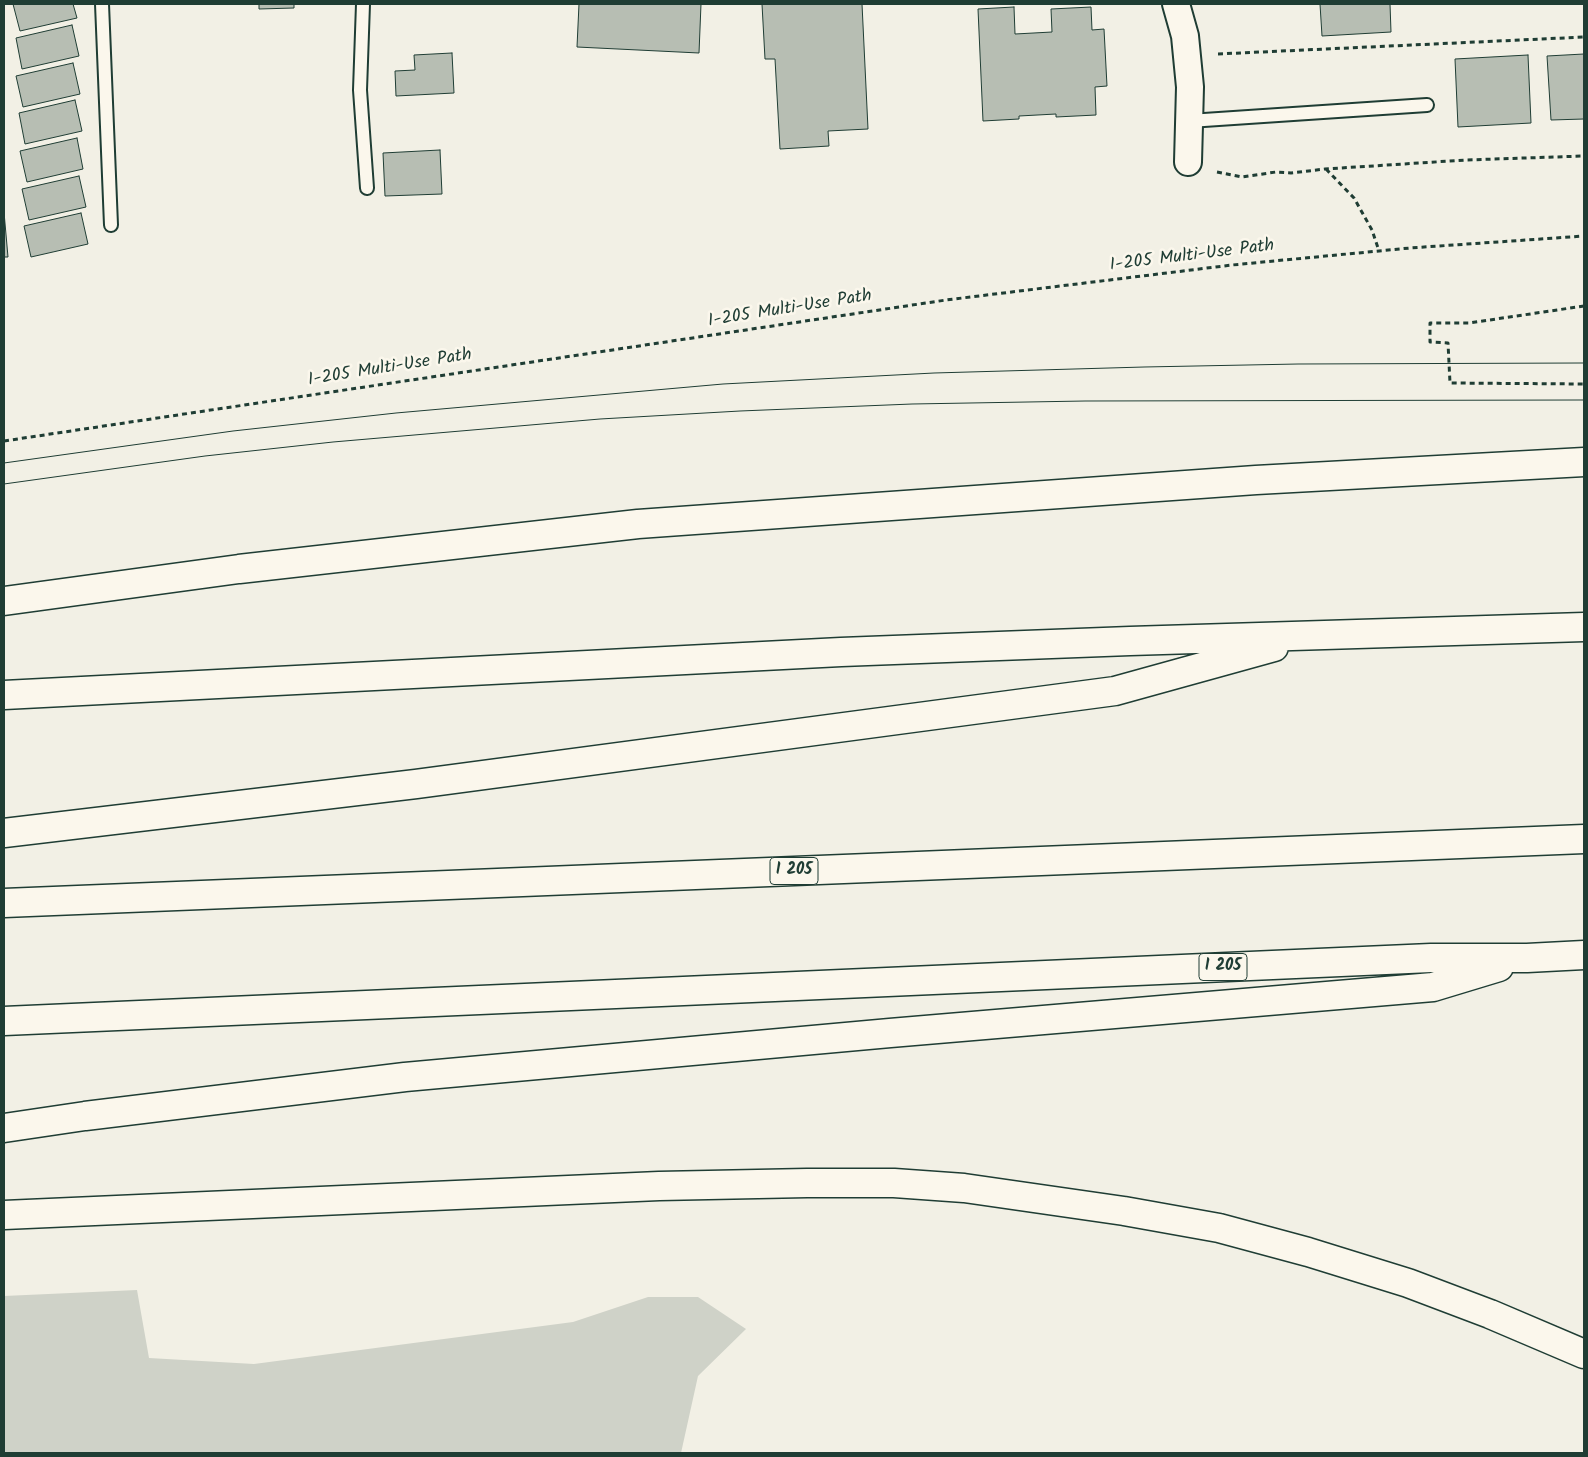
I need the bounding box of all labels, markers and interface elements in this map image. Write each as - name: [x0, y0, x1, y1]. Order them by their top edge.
- street label: I-205 Multi-Use Path: [1109, 236, 1275, 278]
- street label: I-205 Multi-Use Path: [707, 286, 873, 334]
- street label: I-205 Multi-Use Path: [307, 345, 473, 393]
- road number: I 205: [770, 858, 818, 884]
- road number: I 205: [1199, 954, 1247, 980]

